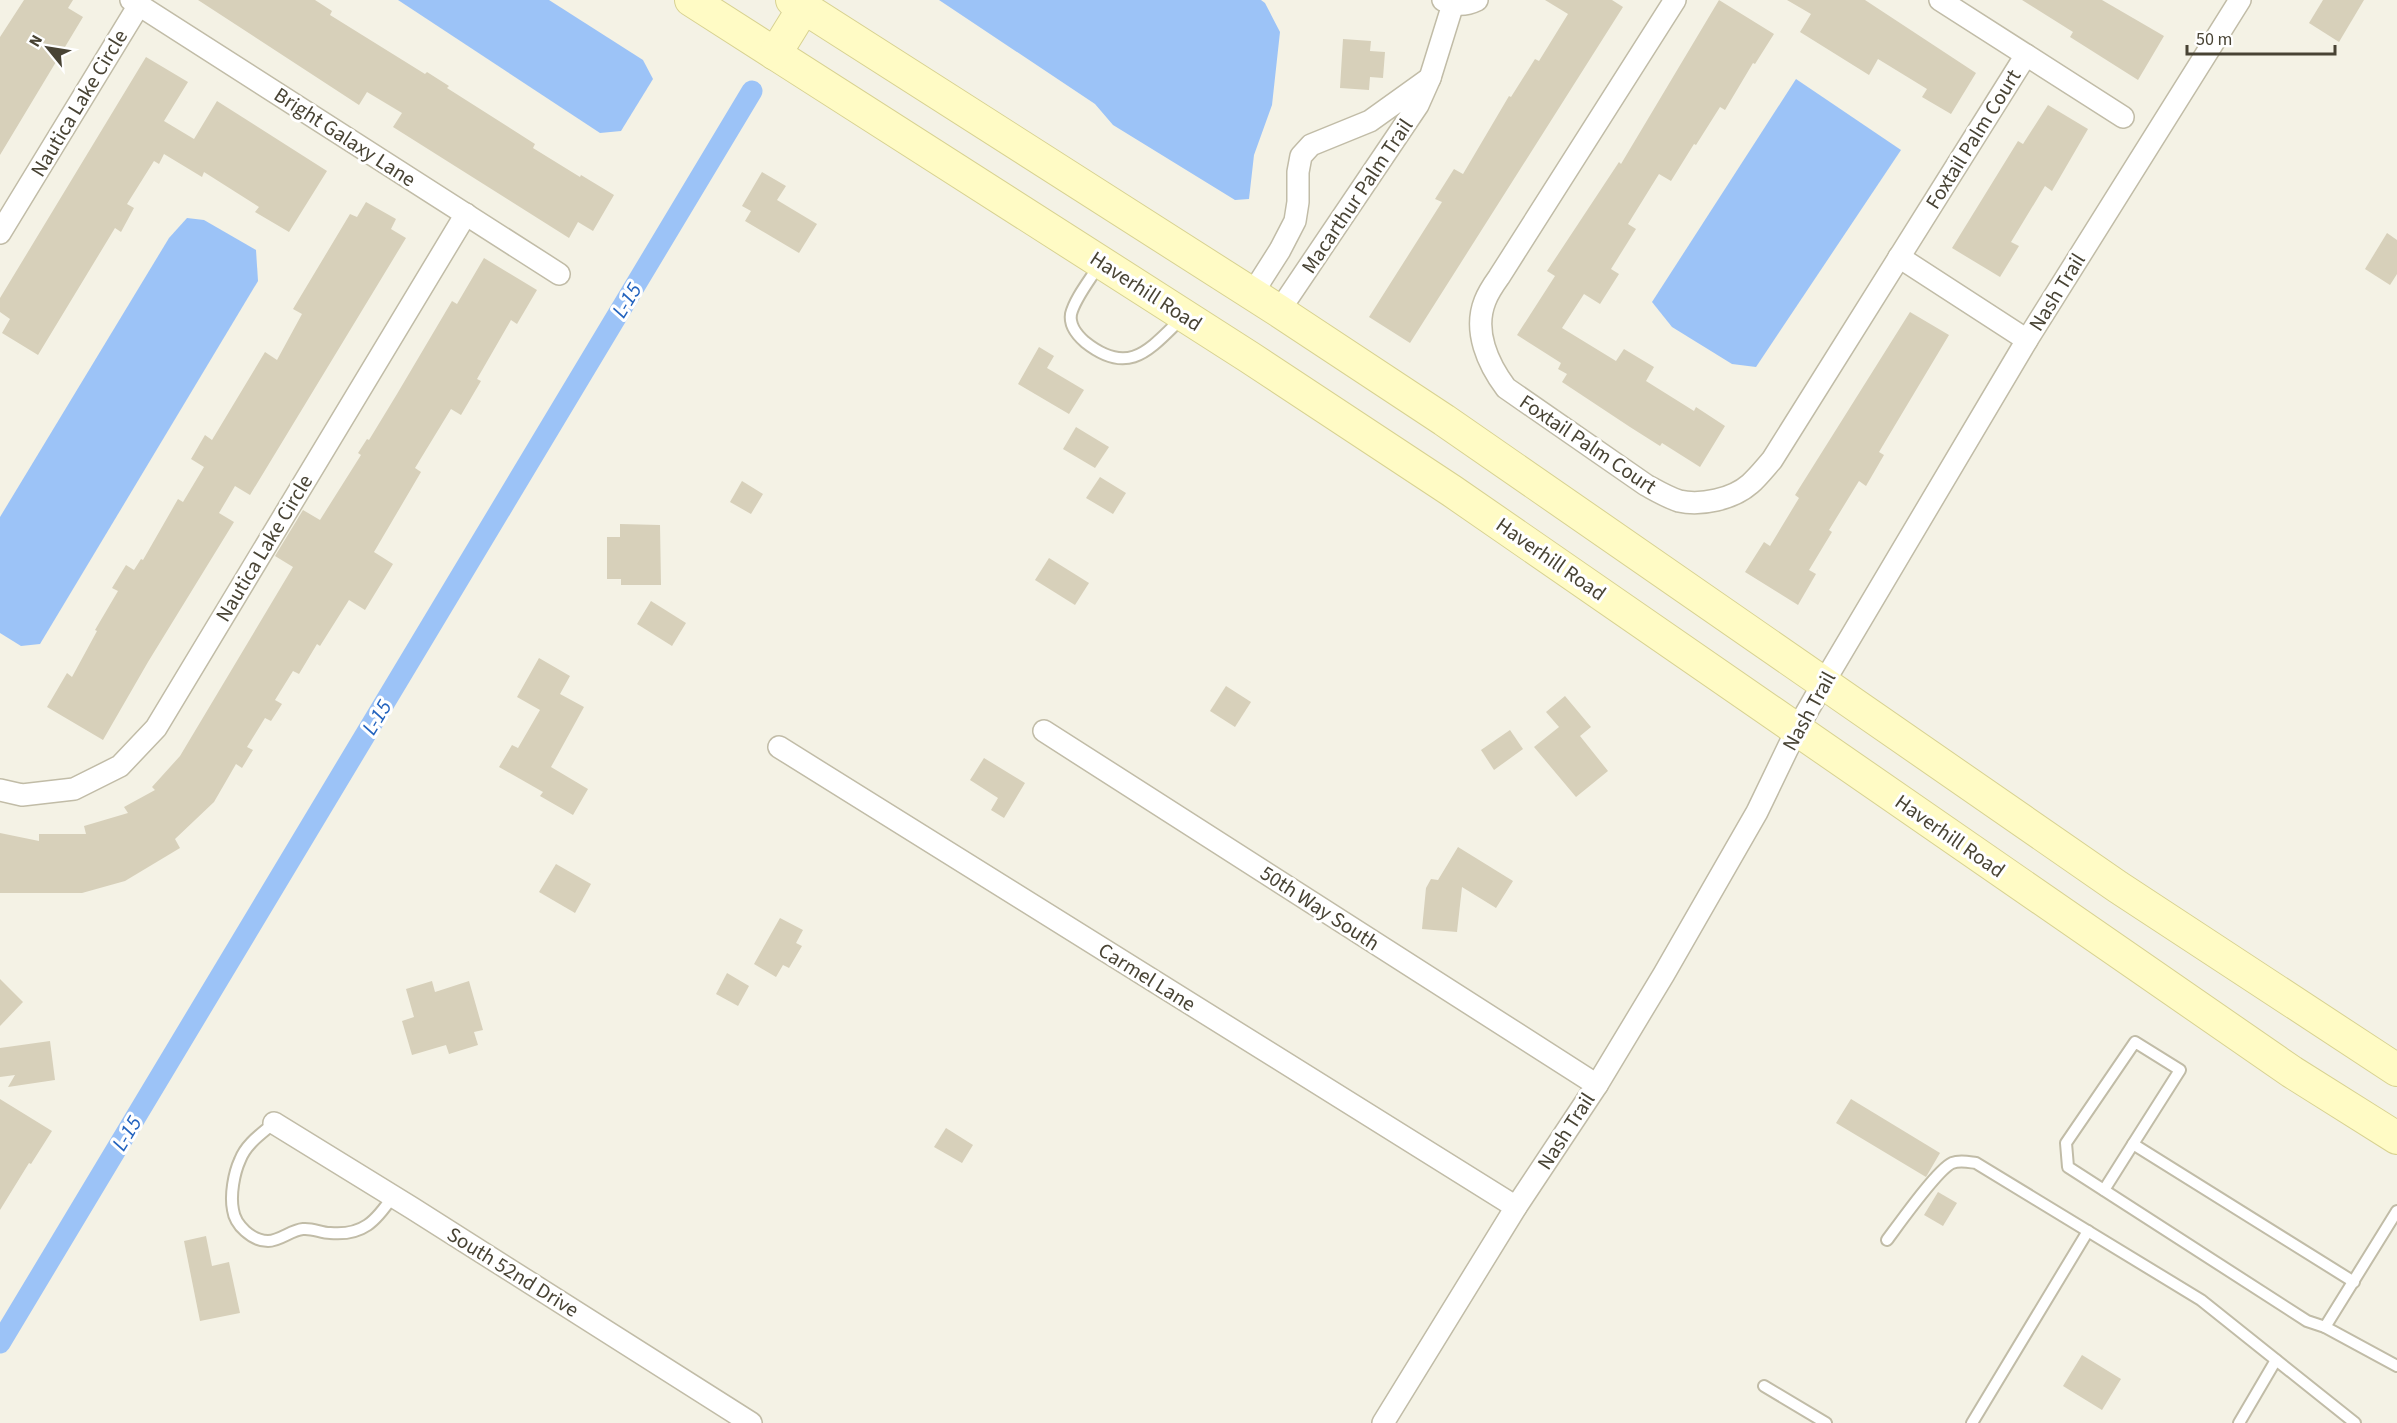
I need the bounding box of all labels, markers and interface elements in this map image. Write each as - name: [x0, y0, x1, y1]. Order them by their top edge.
- north arrow: [18, 18, 78, 78]
- scale bar: [2187, 18, 2336, 56]
- street label: Nautica Lake Circle: [25, 25, 133, 181]
- text: 50 m: [2196, 27, 2232, 52]
- street label: Foxtail Palm Court: [1918, 63, 2028, 215]
- street label: Bright Galaxy Lane: [268, 80, 422, 194]
- street label: Macarthur Palm Trail: [1294, 112, 1420, 280]
- street label: Haverhill Road: [1084, 243, 1208, 339]
- street label: Nash Trail: [2021, 247, 2093, 337]
- water label: L-15: [604, 276, 650, 324]
- street label: Foxtail Palm Court: [1513, 387, 1663, 501]
- street label: Nautica Lake Circle: [208, 469, 320, 627]
- street label: Haverhill Road: [1490, 510, 1612, 608]
- street label: Nash Trail: [1775, 666, 1843, 756]
- water label: L-15: [354, 693, 400, 741]
- street label: Haverhill Road: [1889, 787, 2011, 885]
- street label: 50th Way South: [1254, 858, 1386, 958]
- street label: Carmel Lane: [1092, 935, 1202, 1019]
- street label: Nash Trail: [1530, 1086, 1602, 1176]
- water label: L-15: [104, 1109, 150, 1157]
- street label: South 52nd Drive: [441, 1219, 585, 1325]

